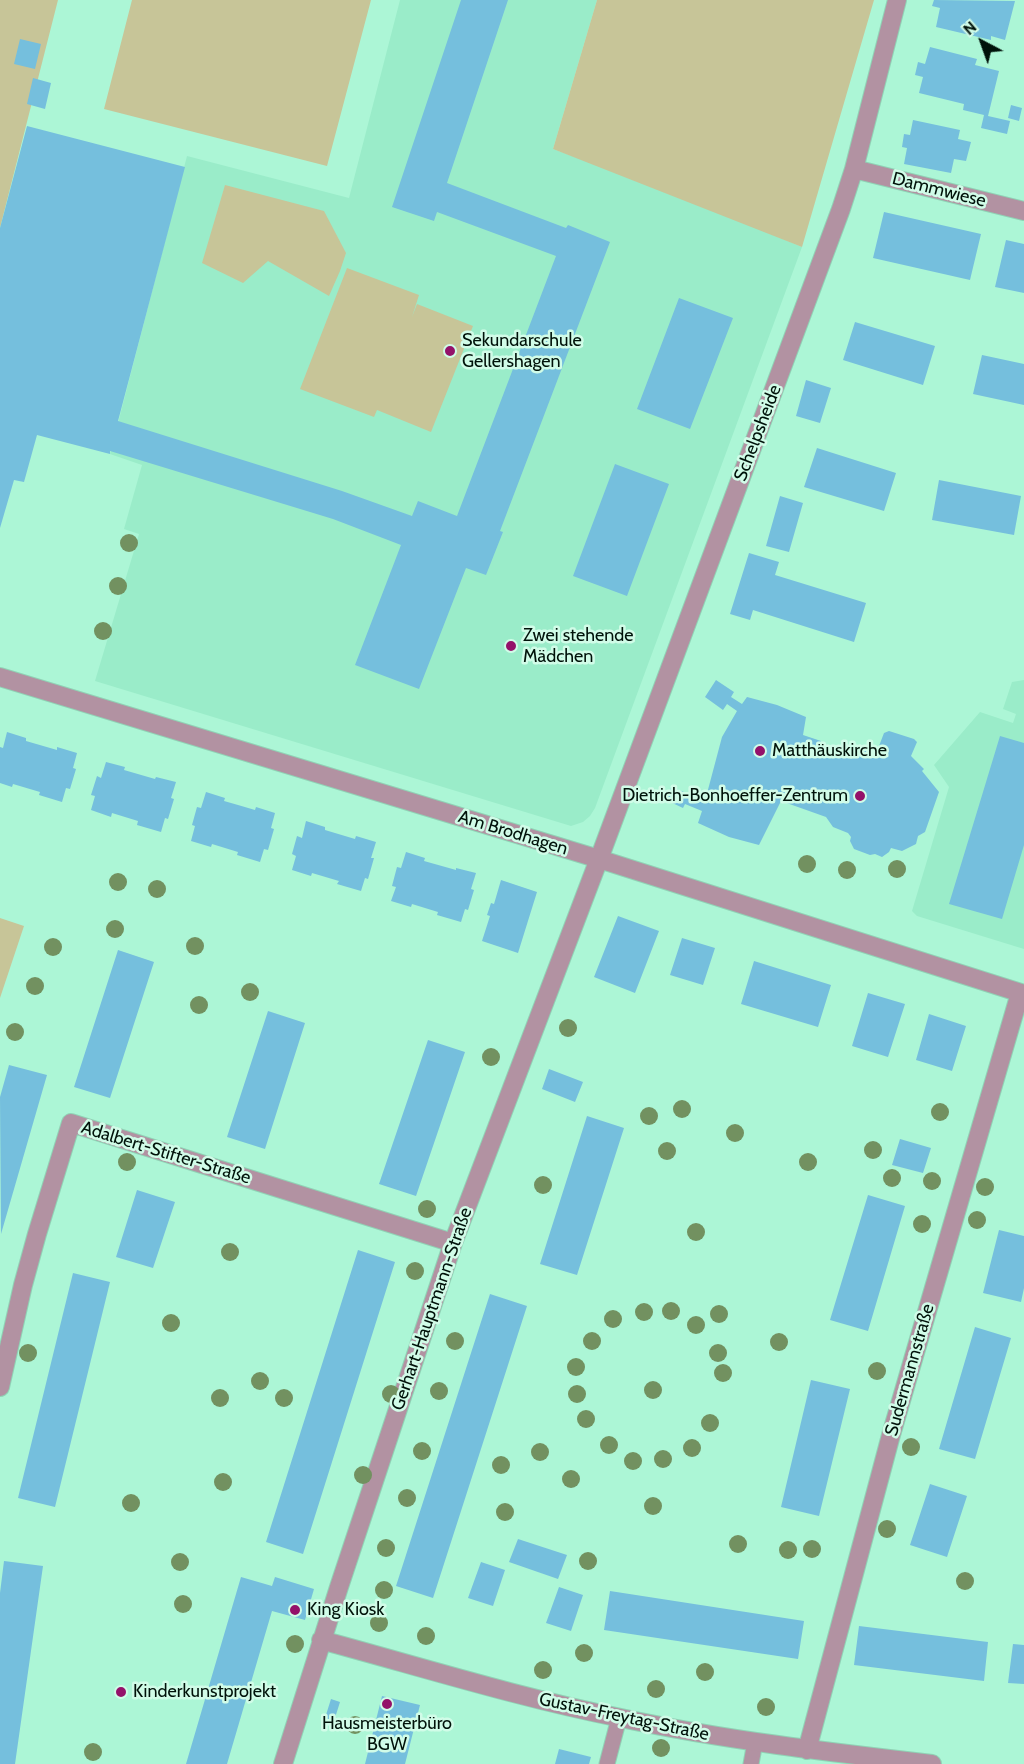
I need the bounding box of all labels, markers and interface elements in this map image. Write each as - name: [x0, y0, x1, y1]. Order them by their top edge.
- north arrow: [952, 12, 1012, 72]
- text: N: [959, 17, 980, 39]
- street label: Dammwiese: [890, 168, 988, 212]
- place label: Sekundarschule Gellershagen: [462, 330, 582, 372]
- marker: Sekundarschule Gellershagen: [443, 344, 457, 358]
- street label: Schelpsheide: [730, 382, 786, 484]
- place label: Zwei stehende Mädchen: [523, 625, 634, 668]
- marker: Zwei stehende Mädchen: [504, 639, 518, 653]
- place label: Matthäuskirche: [772, 740, 887, 762]
- marker: Matthäuskirche: [753, 744, 767, 758]
- place label: Dietrich-Bonhoeffer-Zentrum: [622, 785, 848, 807]
- marker: Dietrich-Bonhoeffer-Zentrum: [853, 789, 867, 803]
- street label: Am Brodhagen: [456, 806, 570, 860]
- street label: Adalbert-Stifter-Straße: [79, 1117, 253, 1189]
- street label: Gerhart-Hauptmann-Straße: [387, 1205, 477, 1413]
- street label: Sudermannstraße: [881, 1301, 939, 1439]
- place label: King Kiosk: [307, 1599, 384, 1621]
- marker: King Kiosk: [288, 1603, 302, 1617]
- place label: Kinderkunstprojekt: [133, 1681, 276, 1703]
- marker: Kinderkunstprojekt: [114, 1685, 128, 1699]
- street label: Gustav-Freytag-Straße: [537, 1688, 711, 1746]
- marker: Hausmeisterbüro BGW: [380, 1697, 394, 1711]
- place label: Hausmeisterbüro BGW: [322, 1713, 452, 1756]

